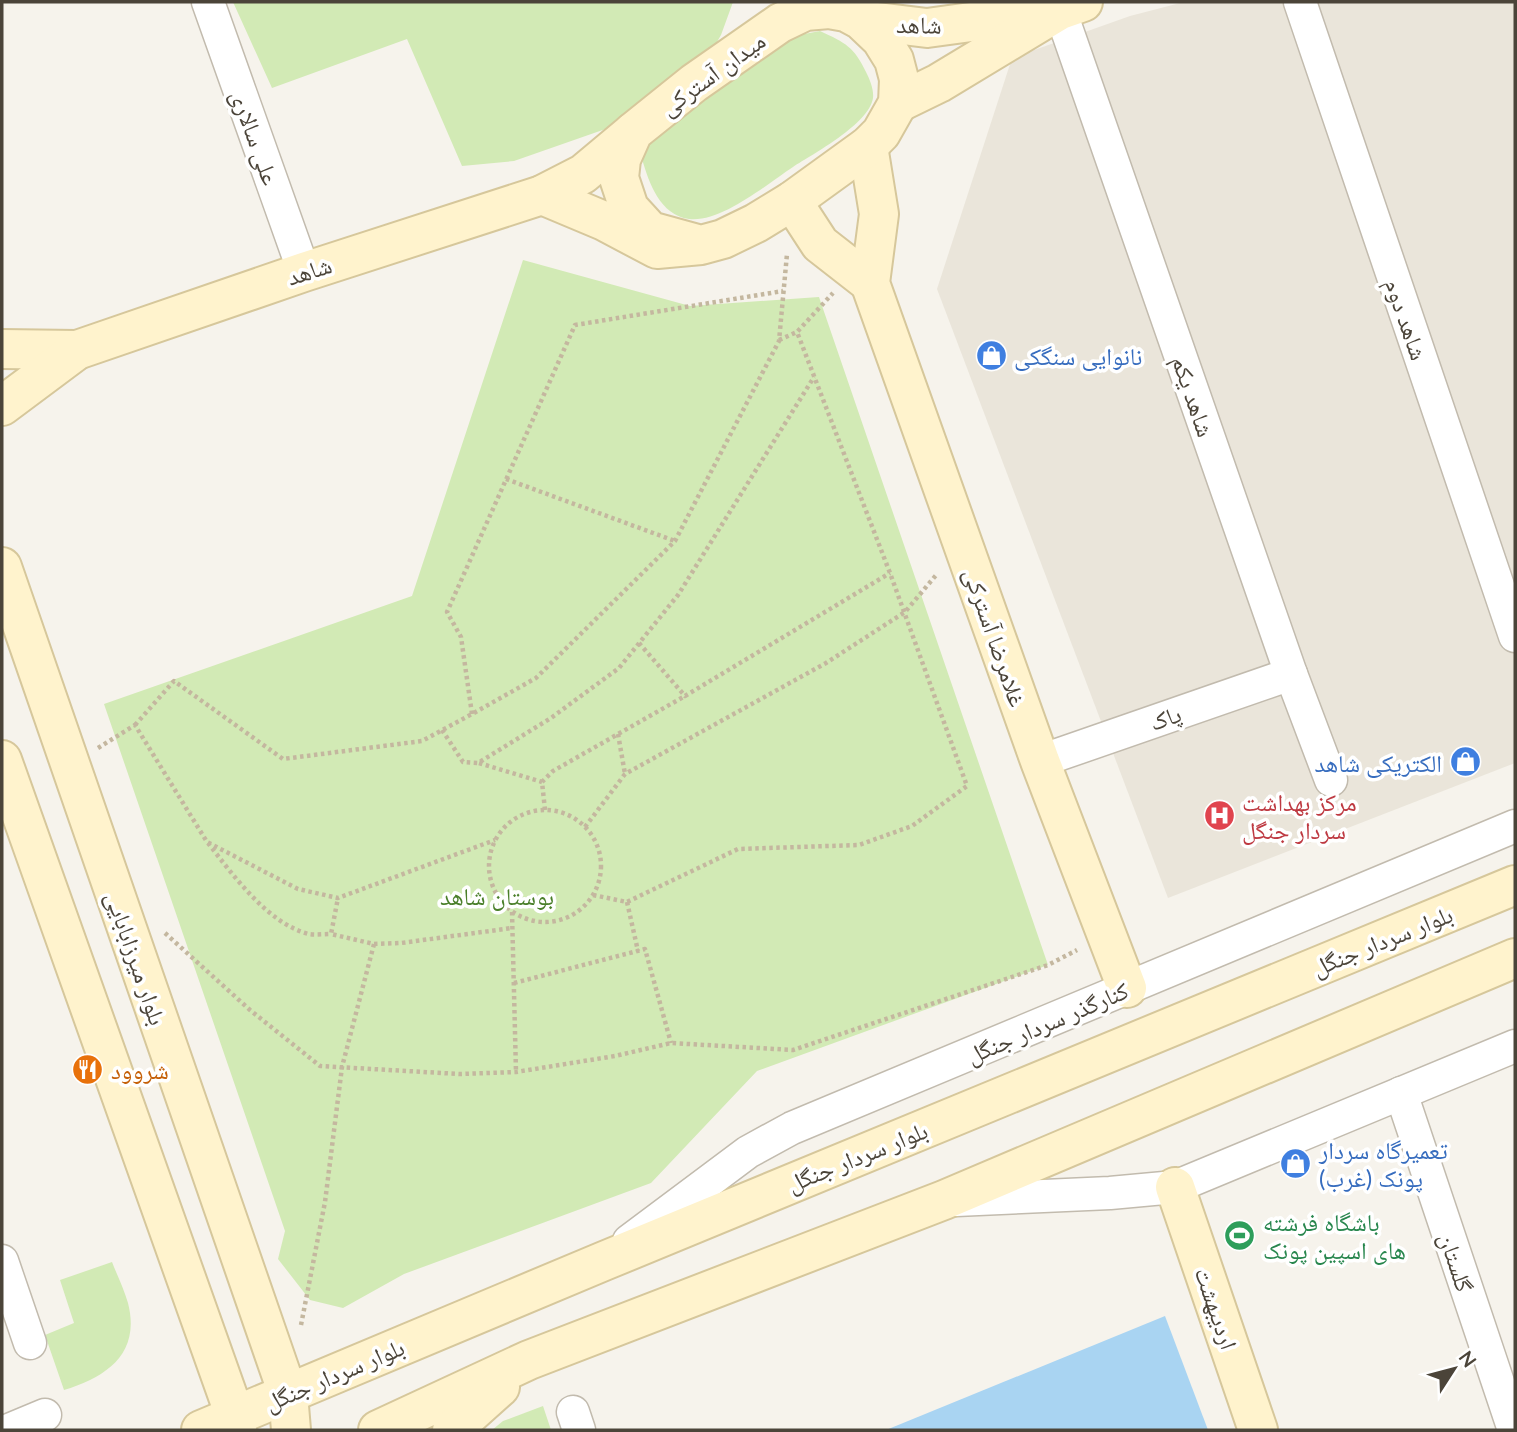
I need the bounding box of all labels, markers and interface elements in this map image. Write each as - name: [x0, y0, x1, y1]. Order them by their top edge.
- street label: شاهد: [896, 9, 942, 39]
- street label: میدان آسترکی: [654, 25, 771, 122]
- street label: علی سالاری: [224, 86, 287, 189]
- street label: شاهد: [283, 249, 335, 291]
- street label: شاهد دوم: [1377, 274, 1434, 365]
- shop icon: نانوایی سنگکی: [974, 338, 1008, 372]
- place label: نانوایی سنگکی: [1014, 341, 1142, 371]
- street label: شاهد یکم: [1164, 352, 1221, 441]
- street label: غلامرضا آسترکی: [958, 564, 1033, 710]
- street label: پاک: [1145, 698, 1185, 737]
- shop icon: الکتریکی شاهد: [1448, 745, 1482, 779]
- place label: الکتریکی شاهد: [1315, 748, 1442, 778]
- place label: مرکز بهداشت سردار جنگل: [1242, 787, 1357, 845]
- hospital icon: مرکز بهداشت سردار جنگل: [1202, 798, 1236, 832]
- park label: بوستان شاهد: [440, 881, 554, 911]
- street label: بلوار میرزابابایی: [100, 887, 173, 1029]
- street label: بلوار سردار جنگل: [1308, 899, 1457, 982]
- street label: کنارگذر سردار جنگل: [962, 975, 1133, 1070]
- restaurant icon: شروود: [71, 1052, 105, 1086]
- place label: شروود: [111, 1055, 169, 1084]
- street label: بلوار سردار جنگل: [783, 1115, 932, 1198]
- place label: تعمیرگاه سردار پونک (غرب): [1318, 1135, 1448, 1193]
- shop icon: تعمیرگاه سردار پونک (غرب): [1279, 1146, 1313, 1180]
- place label: باشگاه فرشته های اسپین پونک: [1263, 1207, 1406, 1265]
- sports icon: باشگاه فرشته های اسپین پونک: [1223, 1218, 1257, 1252]
- street label: گلستان: [1433, 1229, 1480, 1296]
- street label: اردیبهشت: [1189, 1263, 1245, 1353]
- street label: بلوار سردار جنگل: [260, 1332, 409, 1417]
- north arrow: [1419, 1334, 1489, 1404]
- text: N: [1455, 1346, 1482, 1371]

